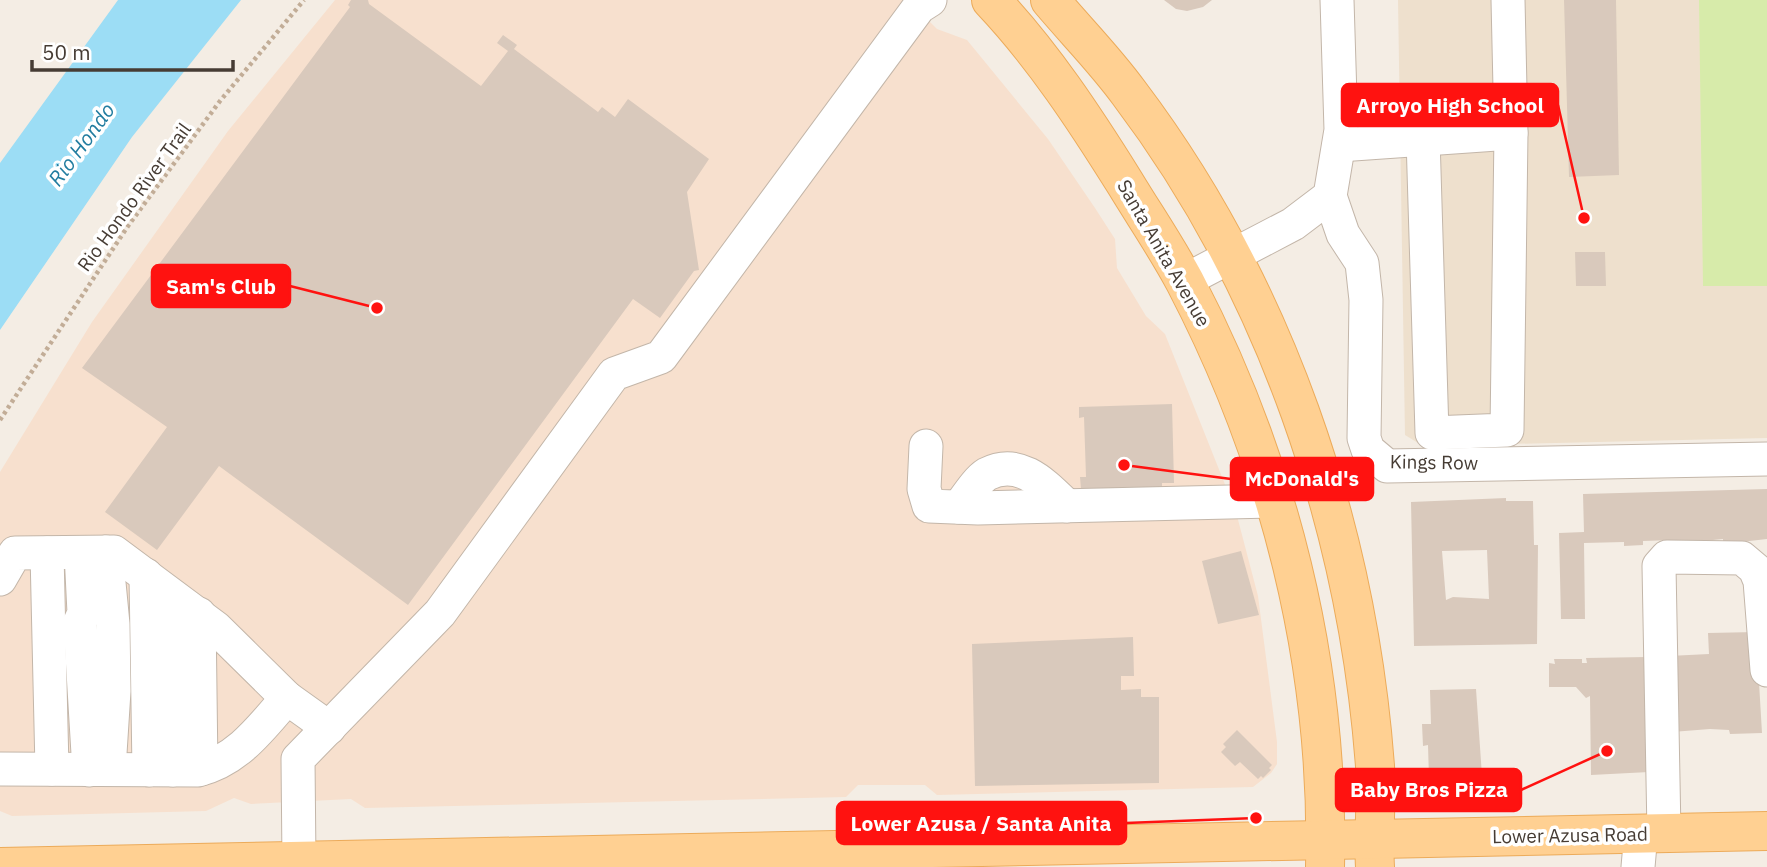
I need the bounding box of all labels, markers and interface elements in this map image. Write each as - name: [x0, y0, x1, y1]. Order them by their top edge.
- scale bar: [32, 28, 233, 72]
- text: 50 m: [42, 38, 91, 66]
- callout: Arroyo High School: [1342, 84, 1558, 126]
- text: Arroyo High School: [1356, 91, 1544, 119]
- water label: Rio Hondo: [41, 97, 121, 191]
- street label: Rio Hondo River Trail: [72, 118, 196, 276]
- street label: Santa Anita Avenue: [1112, 175, 1216, 331]
- callout: Sam's Club: [152, 265, 290, 307]
- text: Sam's Club: [166, 272, 276, 300]
- street label: Kings Row: [1390, 449, 1478, 475]
- callout: McDonald's: [1231, 458, 1373, 500]
- text: McDonald's: [1245, 464, 1359, 492]
- callout: Baby Bros Pizza: [1336, 769, 1521, 811]
- text: Baby Bros Pizza: [1350, 775, 1508, 803]
- callout: Lower Azusa / Santa Anita: [837, 802, 1126, 844]
- text: Lower Azusa / Santa Anita: [851, 809, 1111, 837]
- street label: Lower Azusa Road: [1492, 822, 1648, 848]

